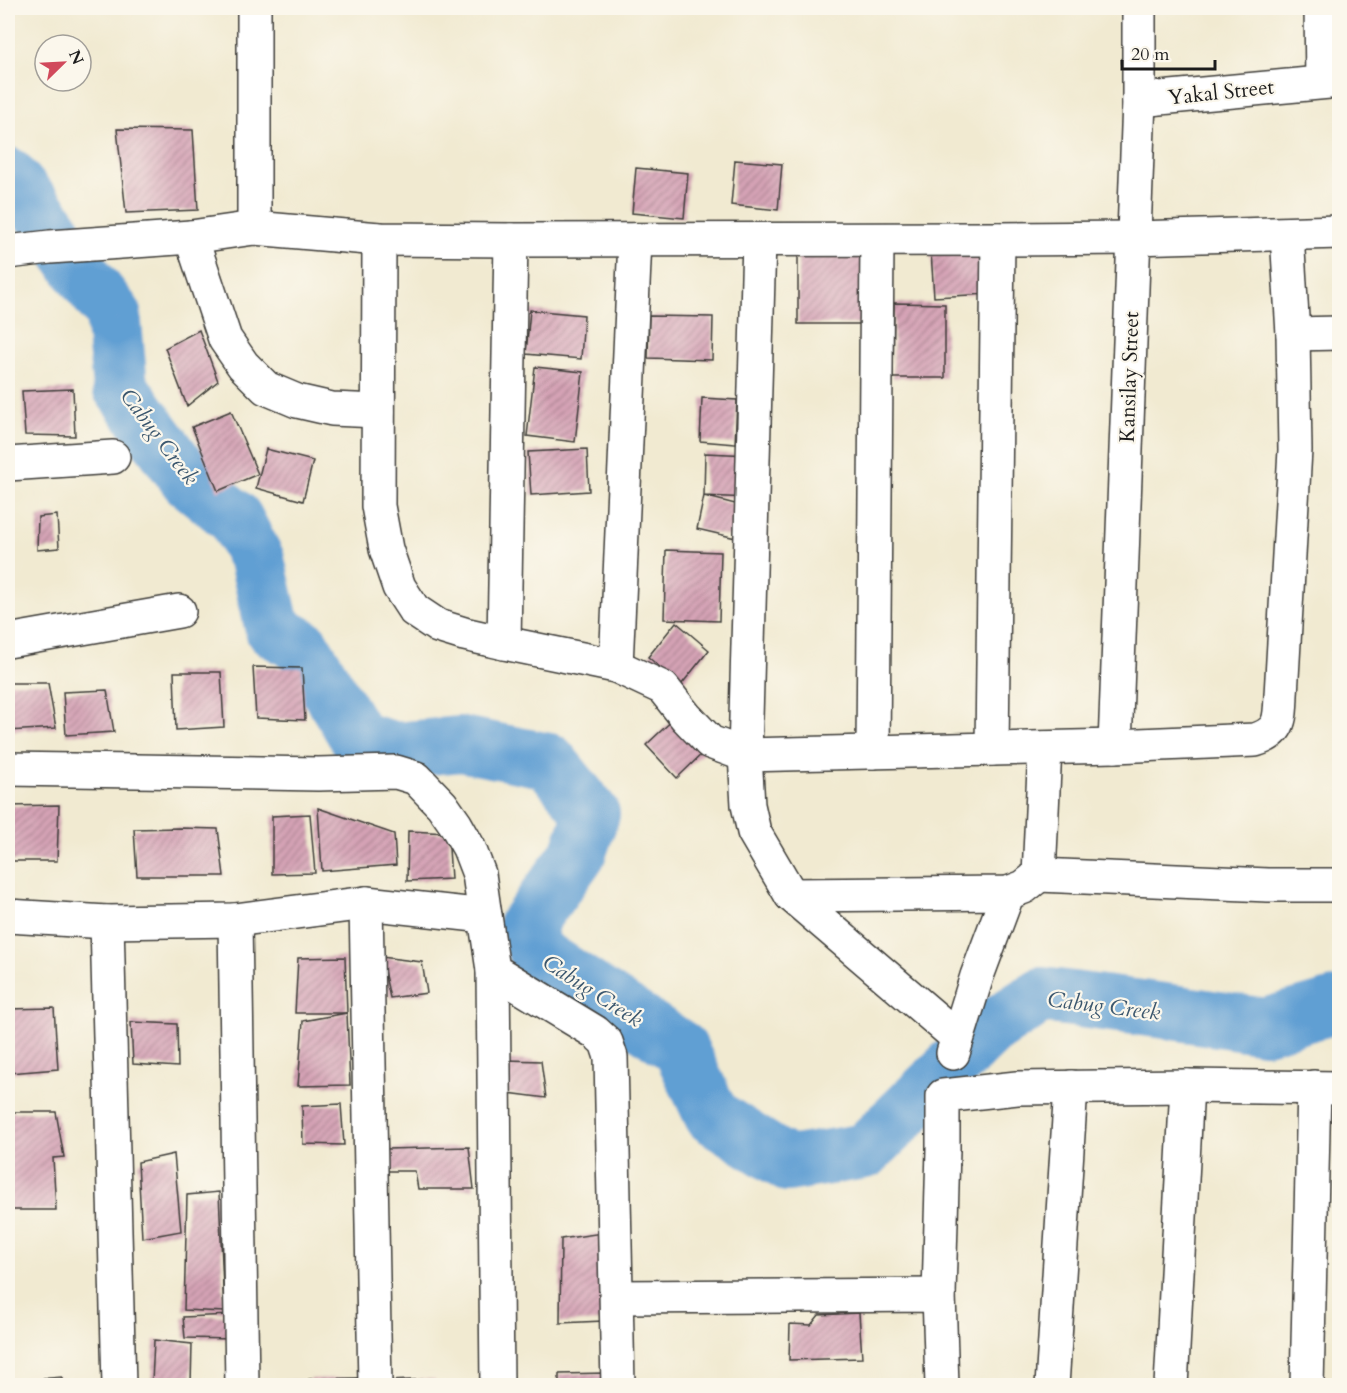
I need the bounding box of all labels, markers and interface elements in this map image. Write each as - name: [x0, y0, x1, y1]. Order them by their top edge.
- north arrow: [33, 33, 93, 93]
- scale bar: [1122, 33, 1215, 71]
- text: 20 m: [1131, 42, 1170, 67]
- text: N: [63, 46, 89, 68]
- street label: Yakal Street: [1167, 72, 1276, 112]
- street label: Kansilay Street: [1113, 311, 1146, 443]
- water label: Cabug Creek: [113, 382, 205, 491]
- water label: Cabug Creek: [537, 947, 648, 1034]
- water label: Cabug Creek: [1046, 984, 1162, 1028]

